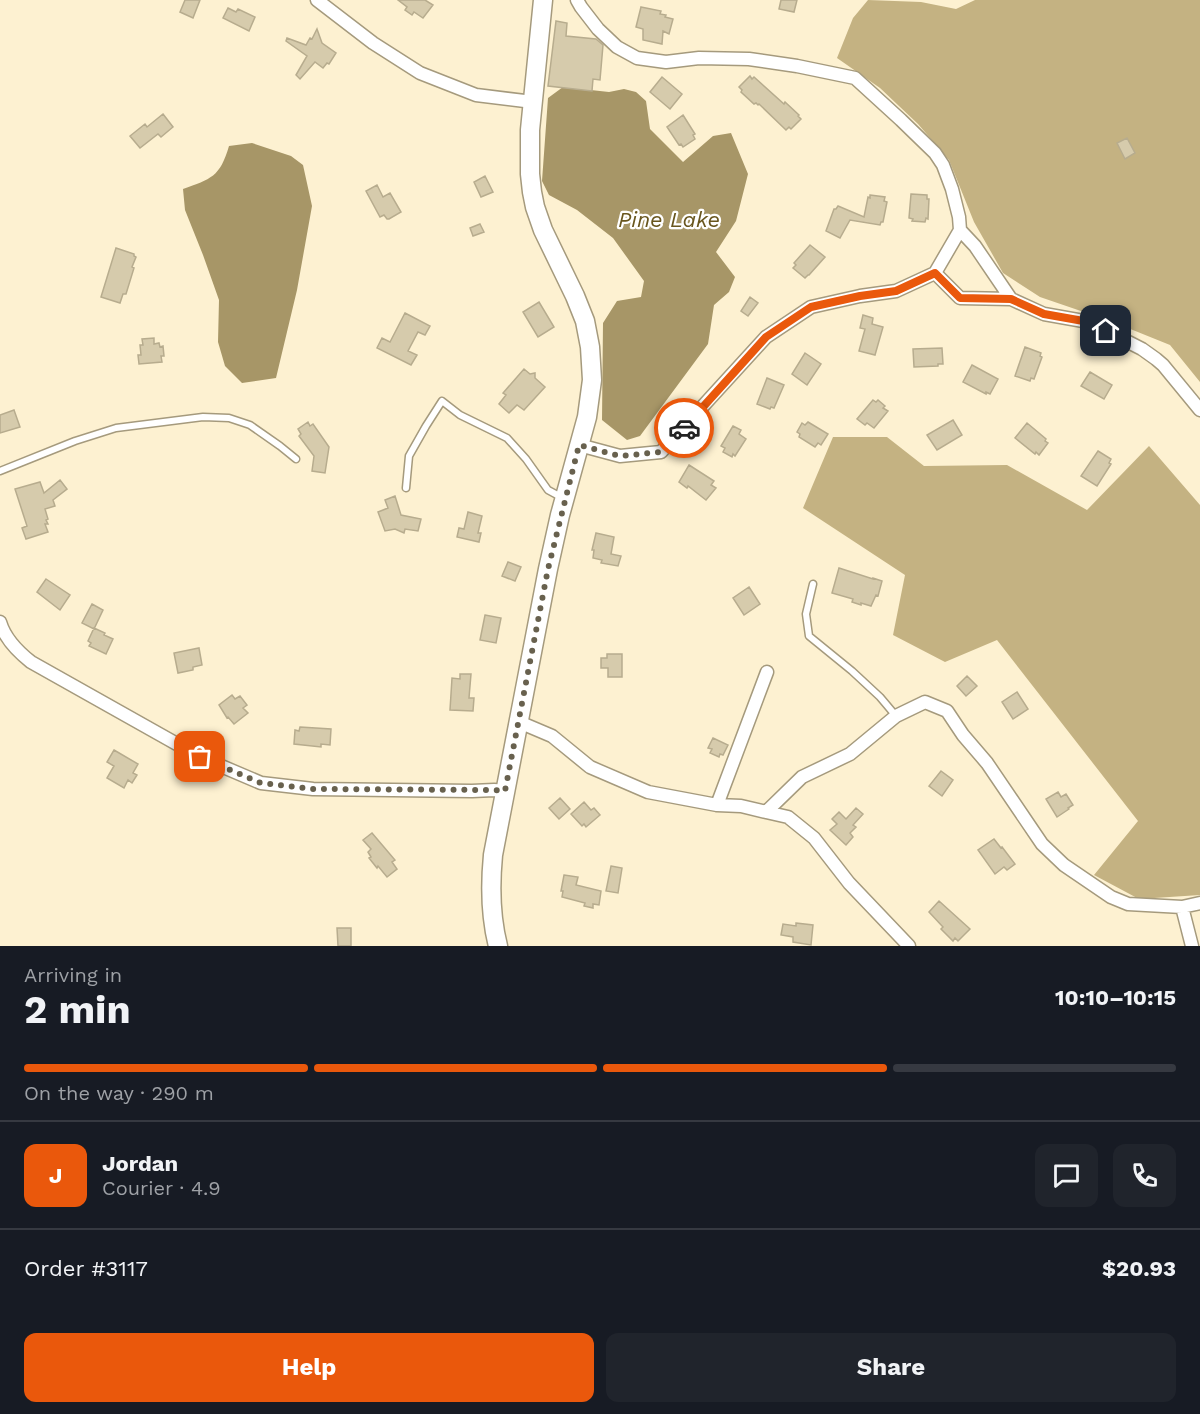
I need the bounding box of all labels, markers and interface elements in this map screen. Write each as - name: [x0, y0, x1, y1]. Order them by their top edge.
- water label: Pine Lake: [618, 207, 720, 232]
- pin: [1080, 305, 1131, 356]
- icon: home: [1089, 314, 1122, 347]
- courier: [654, 398, 714, 458]
- icon: car: [668, 412, 701, 445]
- pin: [174, 731, 225, 782]
- icon: bag: [183, 740, 216, 773]
- text: Arriving in: [24, 963, 122, 987]
- text: 10:10–10:15: [1055, 985, 1176, 1010]
- text: 2 min: [24, 987, 131, 1032]
- text: On the way · 290 m: [24, 1081, 214, 1105]
- button: chat: [1035, 1144, 1098, 1207]
- button: phone: [1113, 1144, 1176, 1207]
- text: Jordan: [102, 1151, 178, 1176]
- text: J: [49, 1163, 62, 1188]
- text: Courier · 4.9: [102, 1176, 221, 1200]
- text: Order #3117: [24, 1256, 148, 1281]
- text: $20.93: [1102, 1256, 1176, 1281]
- button: Help: [24, 1333, 594, 1402]
- button: Share: [606, 1333, 1176, 1402]

